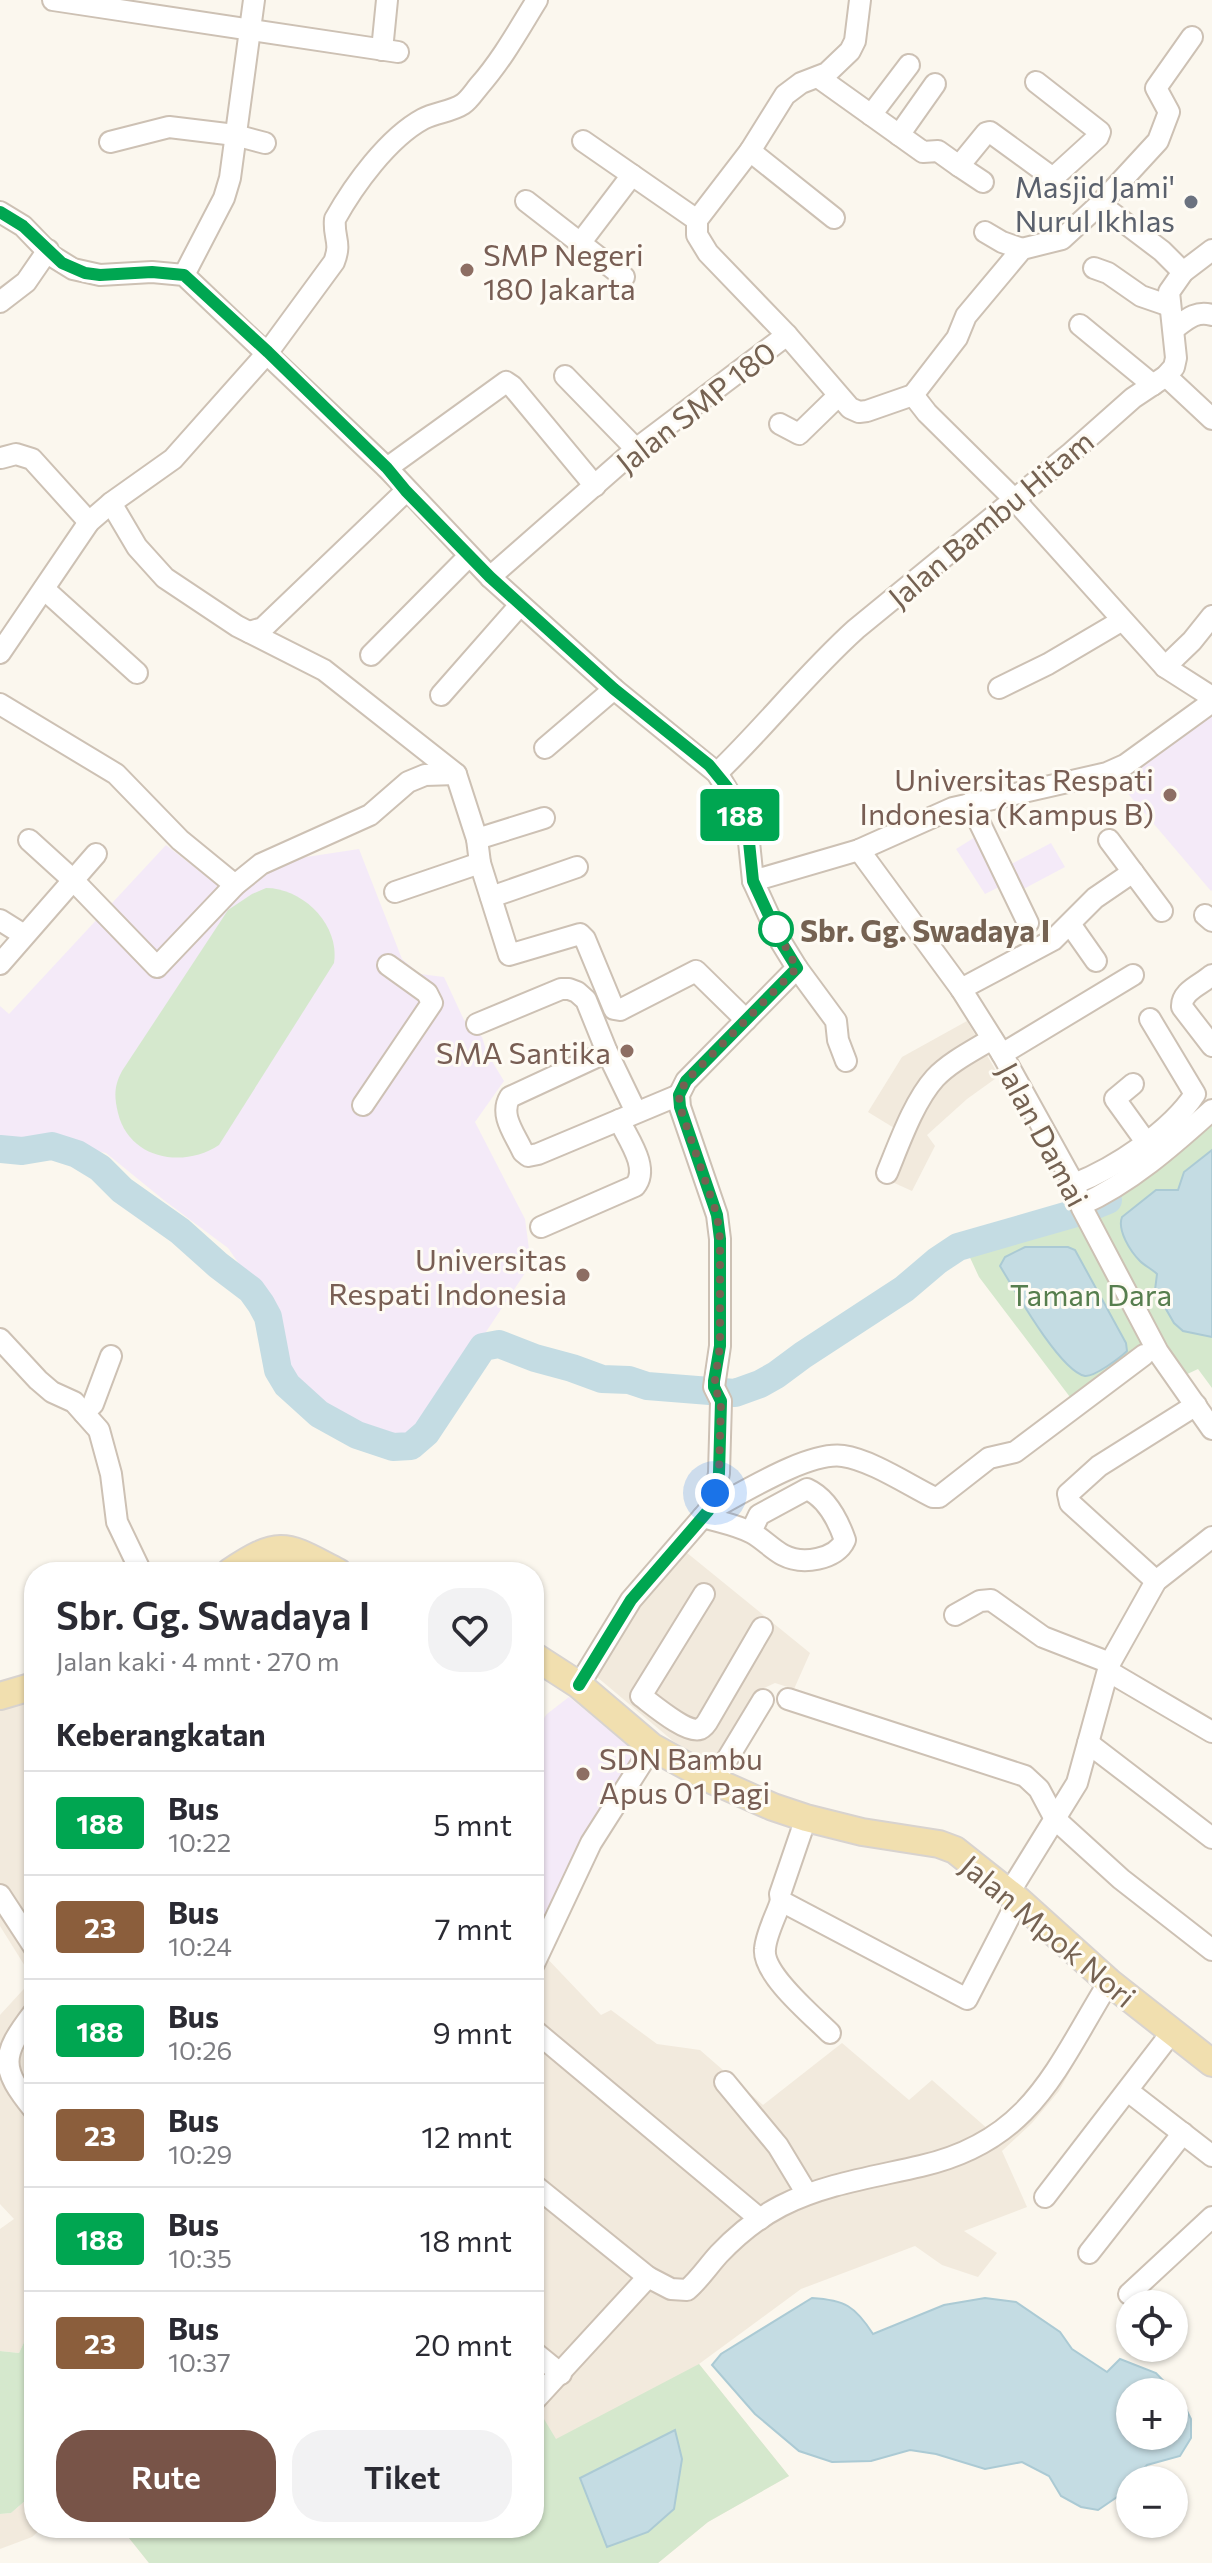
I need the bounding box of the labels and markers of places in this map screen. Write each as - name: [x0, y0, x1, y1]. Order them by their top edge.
- place label: Masjid Jami' Nurul Ikhlas: [1014, 167, 1175, 238]
- marker: Masjid Jami' Nurul Ikhlas: [1182, 193, 1200, 211]
- place label: SMP Negeri 180 Jakarta: [483, 235, 644, 306]
- marker: SMP Negeri 180 Jakarta: [458, 261, 476, 279]
- place label: Universitas Respati Indonesia (Kampus B): [860, 760, 1154, 831]
- marker: Universitas Respati Indonesia (Kampus B): [1161, 786, 1179, 804]
- place label: Sbr. Gg. Swadaya I: [800, 911, 1050, 948]
- marker: Sbr. Gg. Swadaya I: [759, 912, 793, 946]
- place label: SMA Santika: [436, 1033, 611, 1070]
- marker: SMA Santika: [618, 1042, 636, 1060]
- place label: Universitas Respati Indonesia: [328, 1240, 567, 1311]
- marker: Universitas Respati Indonesia: [574, 1266, 592, 1284]
- place label: SDN Bambu Apus 01 Pagi: [599, 1739, 770, 1810]
- marker: SDN Bambu Apus 01 Pagi: [574, 1765, 592, 1783]

